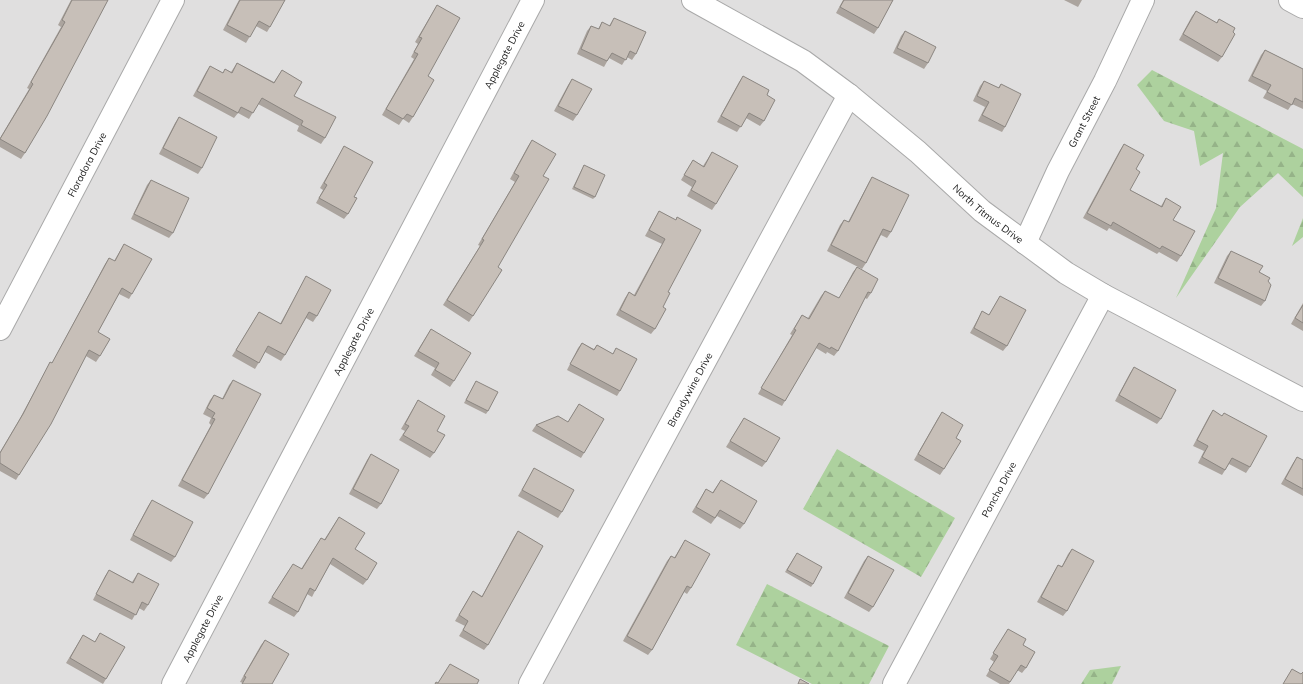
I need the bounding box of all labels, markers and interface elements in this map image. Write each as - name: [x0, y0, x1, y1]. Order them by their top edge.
- street label: Applegate Drive: [481, 19, 528, 91]
- street label: Grant Street: [1065, 93, 1103, 150]
- street label: Floradora Drive: [65, 130, 109, 199]
- street label: North Titmus Drive: [950, 181, 1026, 246]
- street label: Applegate Drive: [330, 306, 377, 378]
- street label: Brandywine Drive: [665, 350, 715, 429]
- street label: Poncho Drive: [979, 459, 1019, 520]
- street label: Applegate Drive: [180, 592, 226, 665]

